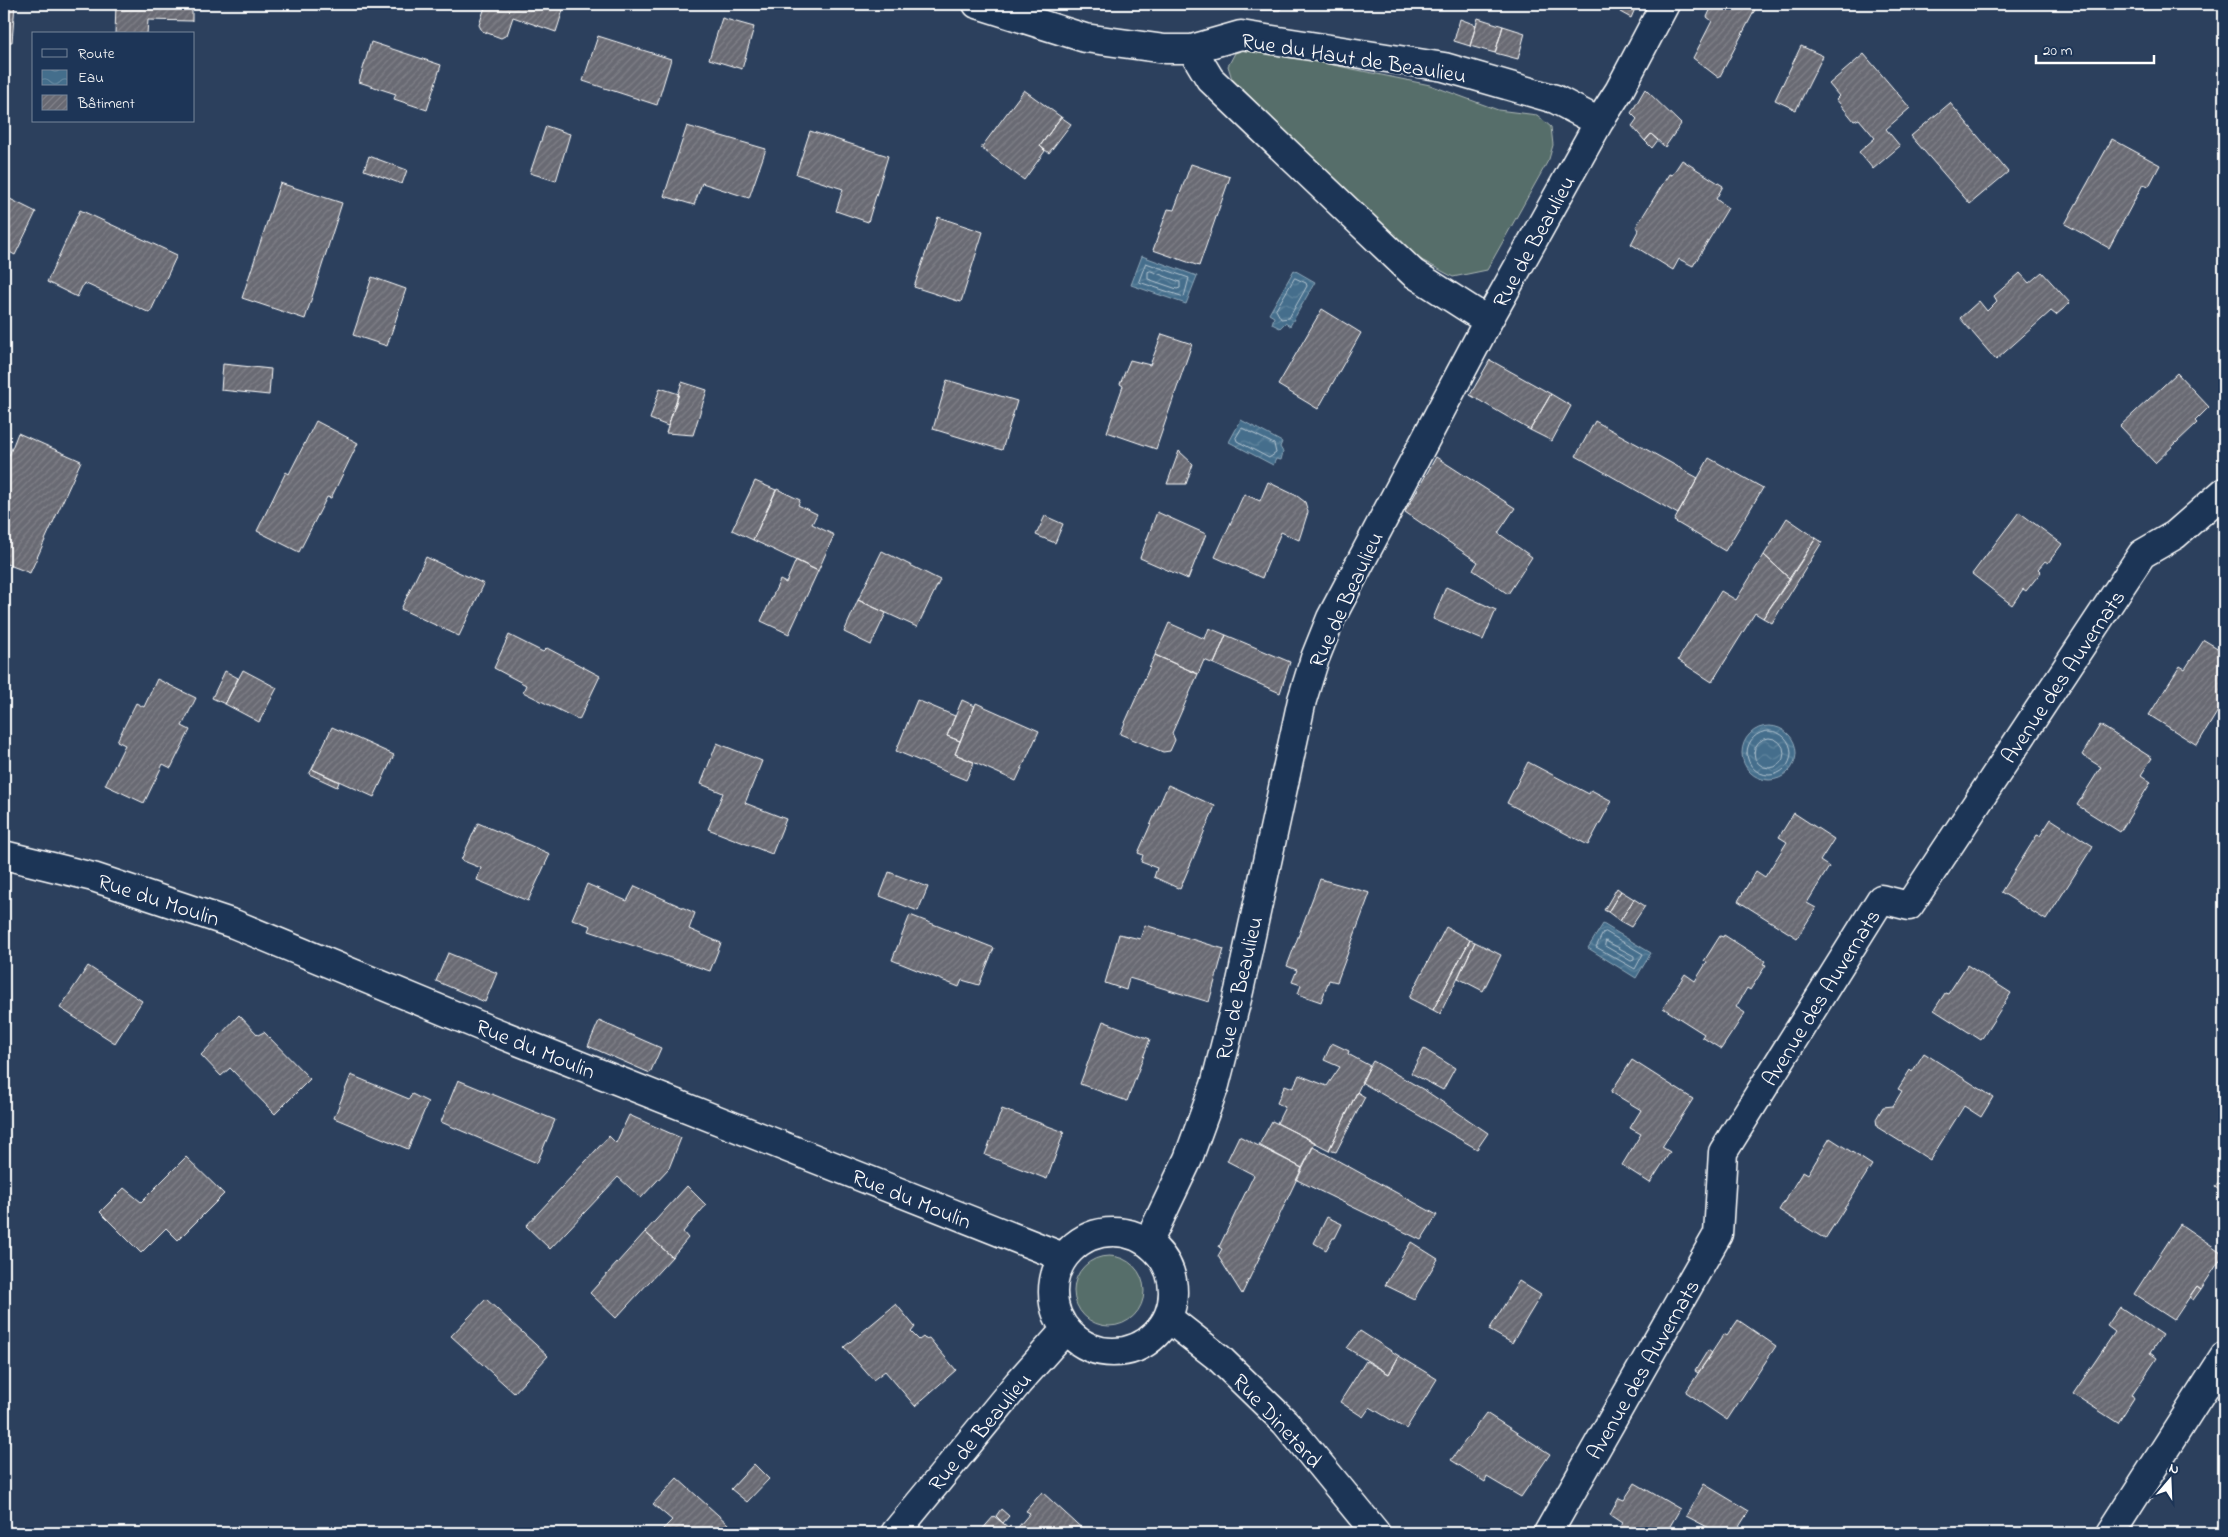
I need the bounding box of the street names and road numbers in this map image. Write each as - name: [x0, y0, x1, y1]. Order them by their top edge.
- street label: Rue du Haut de Beaulieu: [1239, 26, 1468, 94]
- street label: Rue de Beaulieu: [1486, 170, 1585, 314]
- street label: Rue de Beaulieu: [1302, 527, 1393, 674]
- street label: Avenue des Auvernats: [1994, 584, 2135, 771]
- street label: Rue du Moulin: [93, 867, 223, 937]
- street label: Avenue des Auvernats: [1755, 904, 1890, 1093]
- street label: Rue de Beaulieu: [1209, 914, 1273, 1064]
- street label: Rue du Moulin: [470, 1012, 599, 1089]
- street label: Rue du Moulin: [846, 1162, 975, 1239]
- street label: Avenue des Auvernats: [1580, 1274, 1709, 1467]
- street label: Rue de Beaulieu: [922, 1366, 1041, 1499]
- street label: Rue Dinetard: [1223, 1368, 1328, 1477]

